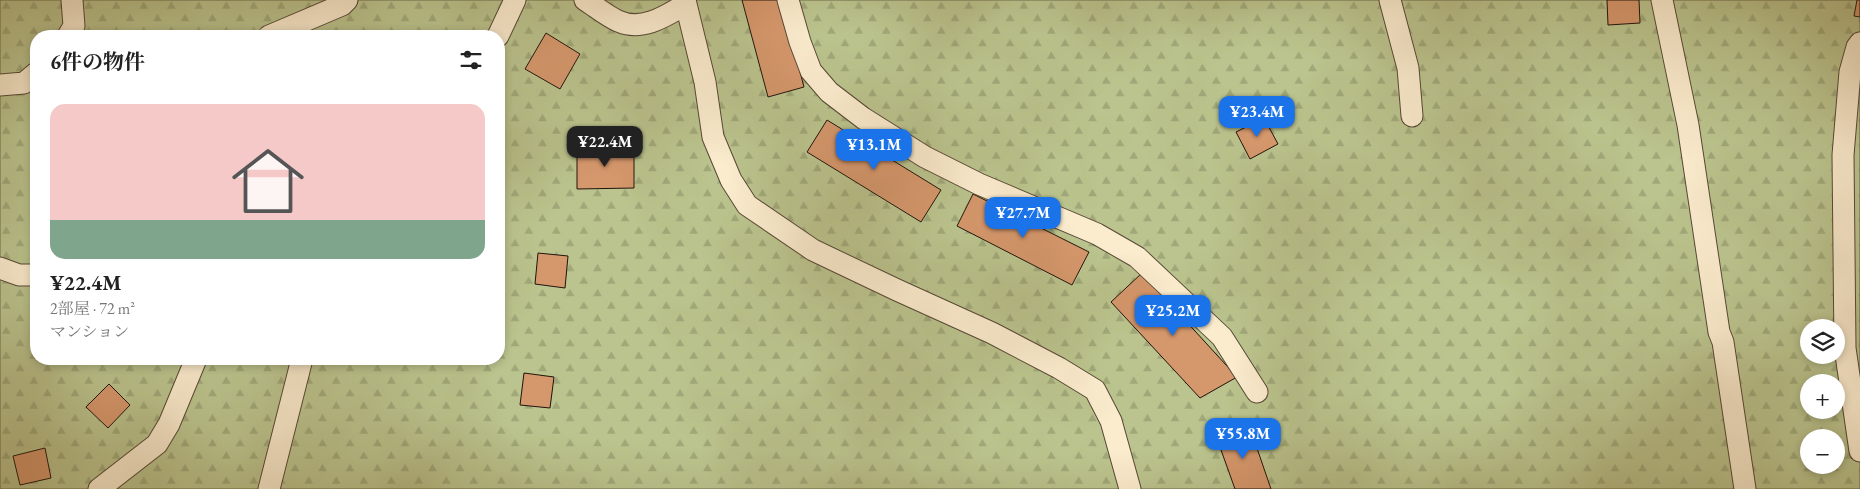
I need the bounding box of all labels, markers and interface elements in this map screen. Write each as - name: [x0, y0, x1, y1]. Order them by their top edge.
- icon: filters: [457, 46, 485, 74]
- text: 6件の物件: [50, 48, 145, 75]
- pin: ¥23.4M: [1216, 96, 1298, 138]
- text: ¥23.4M: [1230, 101, 1284, 122]
- pin: ¥22.4M: [564, 126, 646, 168]
- pin: ¥13.1M: [833, 128, 915, 171]
- text: ¥22.4M: [578, 131, 632, 152]
- text: ¥13.1M: [847, 134, 901, 155]
- icon: home: [223, 136, 313, 226]
- pin: ¥27.7M: [982, 196, 1064, 239]
- text: ¥27.7M: [996, 202, 1050, 223]
- text: ¥22.4M: [50, 269, 121, 296]
- pin: ¥25.2M: [1132, 294, 1214, 337]
- text: 2部屋 · 72 m²: [50, 298, 135, 319]
- text: ¥25.2M: [1146, 300, 1200, 321]
- map controls: [1800, 319, 1845, 474]
- button: layers: [1800, 319, 1845, 364]
- text: マンション: [50, 321, 129, 342]
- button: +: [1800, 374, 1845, 419]
- pin: ¥55.8M: [1202, 418, 1284, 460]
- text: ¥55.8M: [1216, 423, 1270, 444]
- button: −: [1800, 429, 1845, 474]

